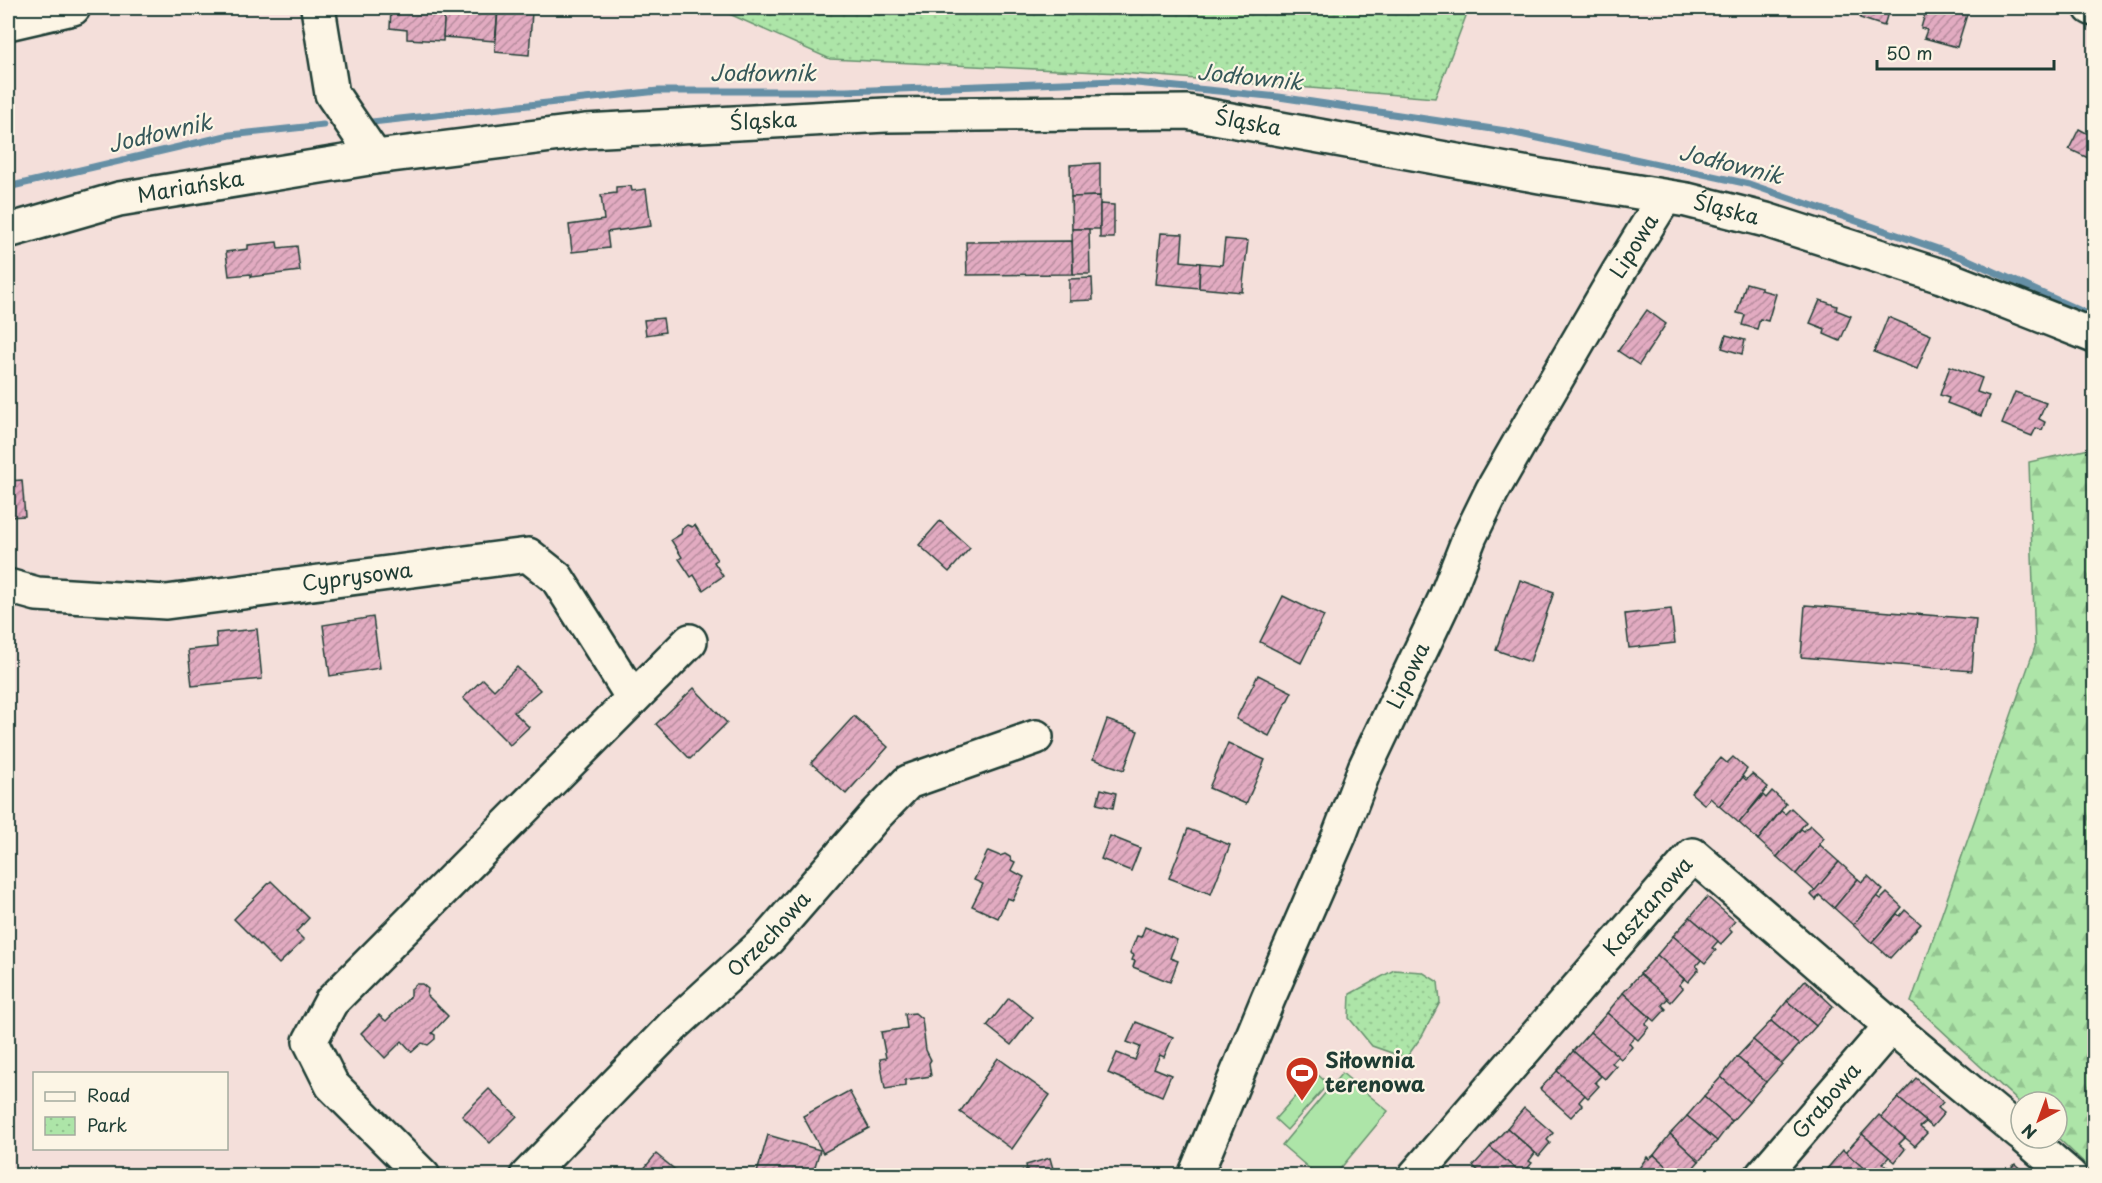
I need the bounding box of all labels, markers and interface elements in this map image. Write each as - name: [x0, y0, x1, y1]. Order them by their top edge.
- scale bar: [1877, 33, 2054, 71]
- text: 50 m: [1886, 39, 1933, 66]
- water label: Jodłownik: [1196, 54, 1306, 98]
- water label: Jodłownik: [710, 55, 818, 88]
- street label: Śląska: [1213, 99, 1284, 143]
- street label: Śląska: [729, 102, 797, 137]
- water label: Jodłownik: [104, 103, 216, 160]
- water label: Jodłownik: [1676, 134, 1788, 192]
- street label: Mariańska: [135, 161, 246, 210]
- street label: Śląska: [1690, 184, 1763, 232]
- street label: Lipowa: [1601, 207, 1665, 284]
- street label: Cyprysowa: [300, 552, 414, 598]
- street label: Lipowa: [1377, 636, 1436, 714]
- street label: Kasztanowa: [1594, 848, 1699, 963]
- street label: Orzechowa: [718, 883, 817, 984]
- place label: Siłownia terenowa: [1325, 1043, 1425, 1099]
- street label: Grabowa: [1783, 1054, 1867, 1145]
- sports icon: Siłownia terenowa: [1284, 1055, 1320, 1102]
- legend: [33, 1072, 228, 1150]
- text: Road: [87, 1081, 131, 1108]
- north arrow: [2009, 1090, 2069, 1150]
- text: Park: [87, 1111, 127, 1138]
- text: N: [2016, 1119, 2041, 1145]

